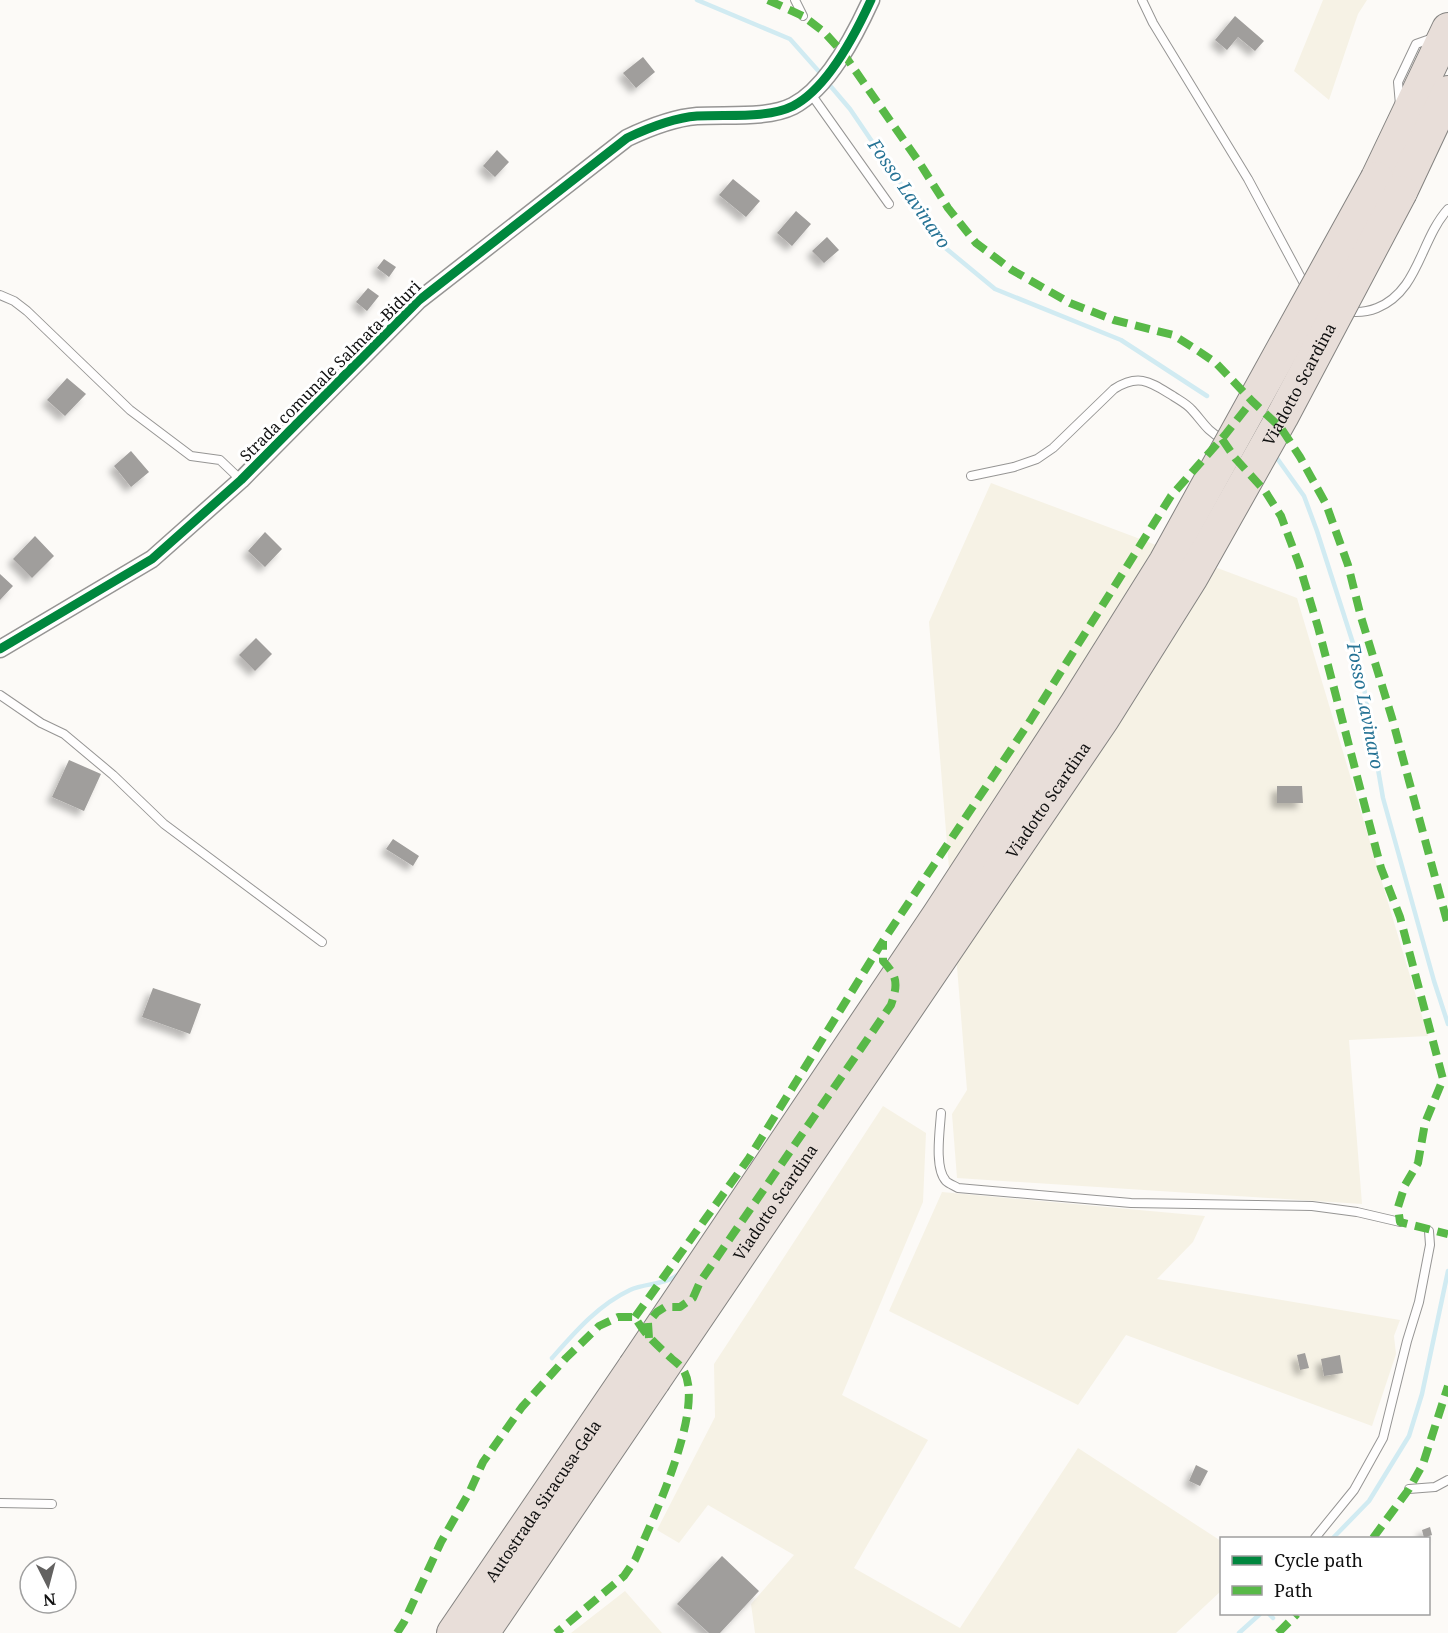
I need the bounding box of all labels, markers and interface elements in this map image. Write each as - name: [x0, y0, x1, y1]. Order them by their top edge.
- water label: Fosso Lavinaro: [863, 133, 956, 253]
- street label: Strada comunale Salmata-Biduri: [235, 276, 425, 466]
- street label: Viadotto Scardina: [1257, 319, 1341, 450]
- water label: Fosso Lavinaro: [1342, 640, 1390, 771]
- street label: Viadotto Scardina: [1001, 738, 1095, 863]
- street label: Viadotto Scardina: [728, 1140, 823, 1265]
- street label: Autostrada Siracusa-Gela: [480, 1415, 606, 1586]
- legend: [1220, 1537, 1430, 1615]
- text: Cycle path: [1274, 1548, 1363, 1572]
- north arrow: [18, 1555, 78, 1615]
- text: Path: [1274, 1578, 1313, 1602]
- text: N: [42, 1588, 57, 1612]

